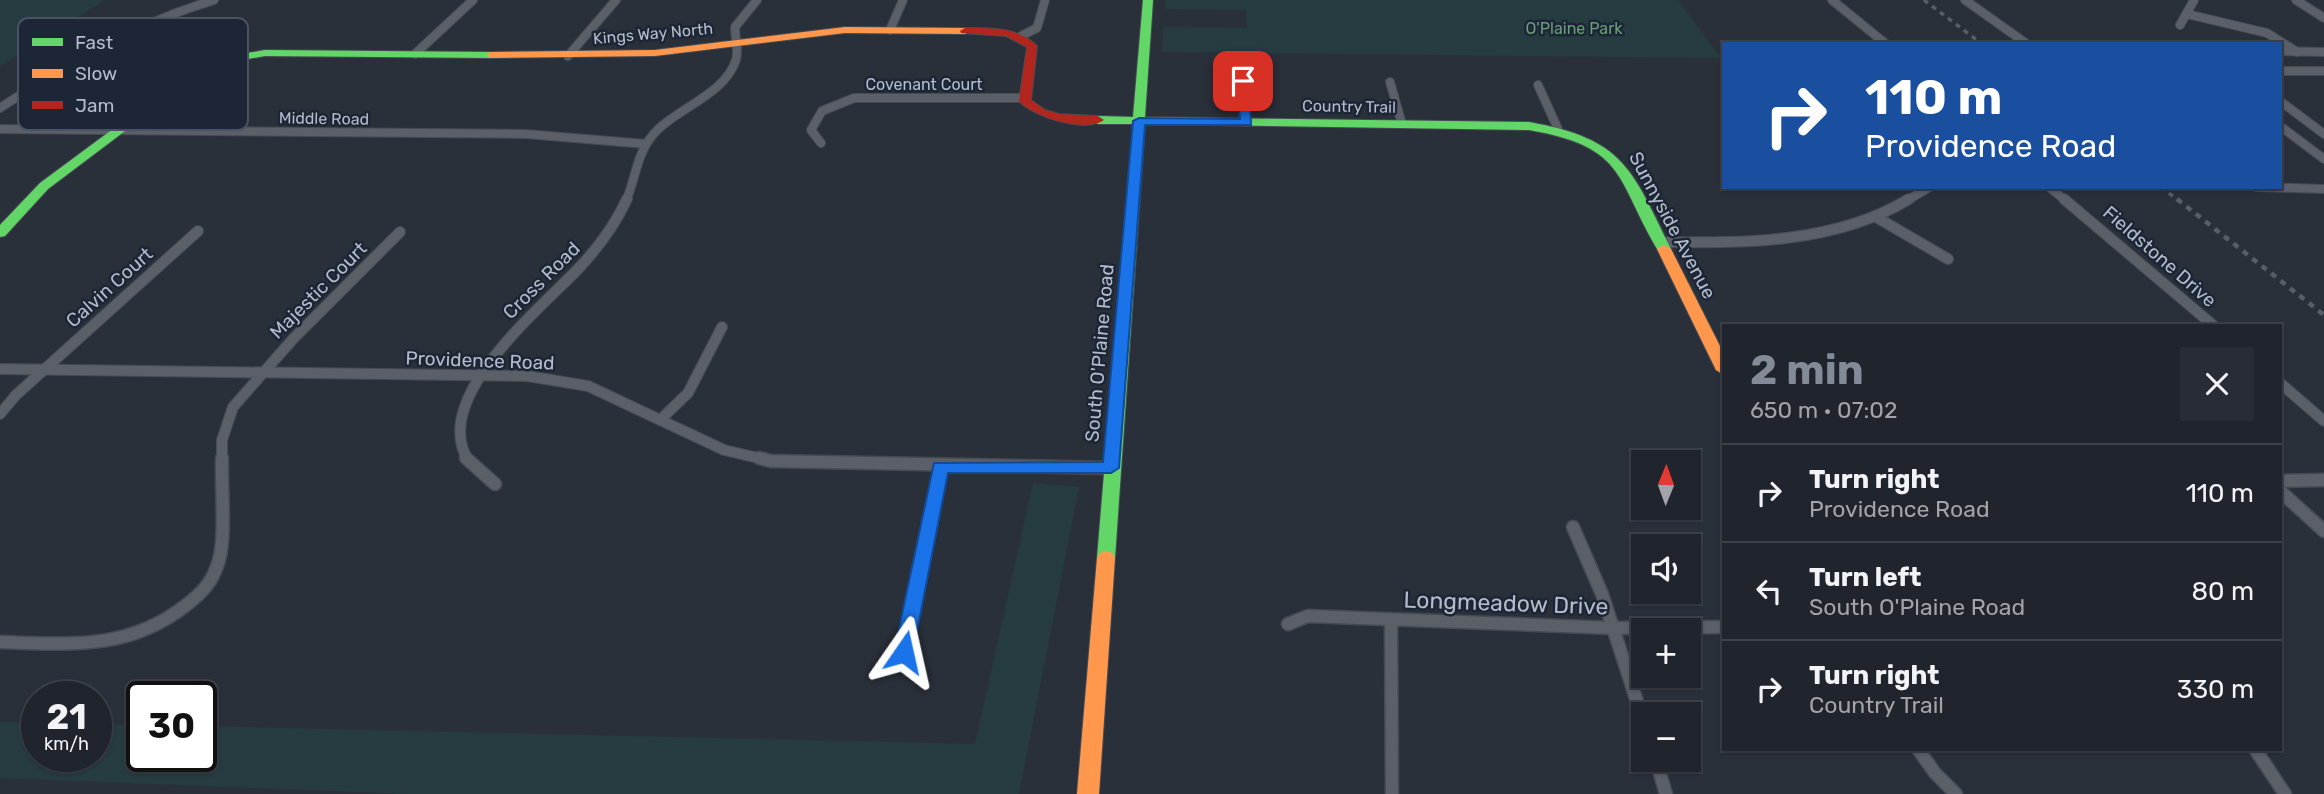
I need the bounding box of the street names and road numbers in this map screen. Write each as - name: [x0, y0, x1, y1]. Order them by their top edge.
- street label: Kings Way North: [592, 19, 714, 48]
- street label: Covenant Court: [865, 75, 983, 94]
- street label: Country Trail: [1302, 96, 1396, 117]
- street label: Middle Road: [279, 108, 369, 129]
- street label: Sunnyside Avenue: [1624, 148, 1721, 303]
- street label: Fieldstone Drive: [2098, 201, 2221, 312]
- street label: Majestic Court: [265, 237, 372, 344]
- street label: Cross Road: [498, 237, 585, 324]
- street label: Calvin Court: [61, 242, 158, 332]
- street label: South O'Plaine Road: [1080, 263, 1119, 443]
- street label: Providence Road: [405, 346, 555, 375]
- street label: Longmeadow Drive: [1403, 585, 1609, 621]

